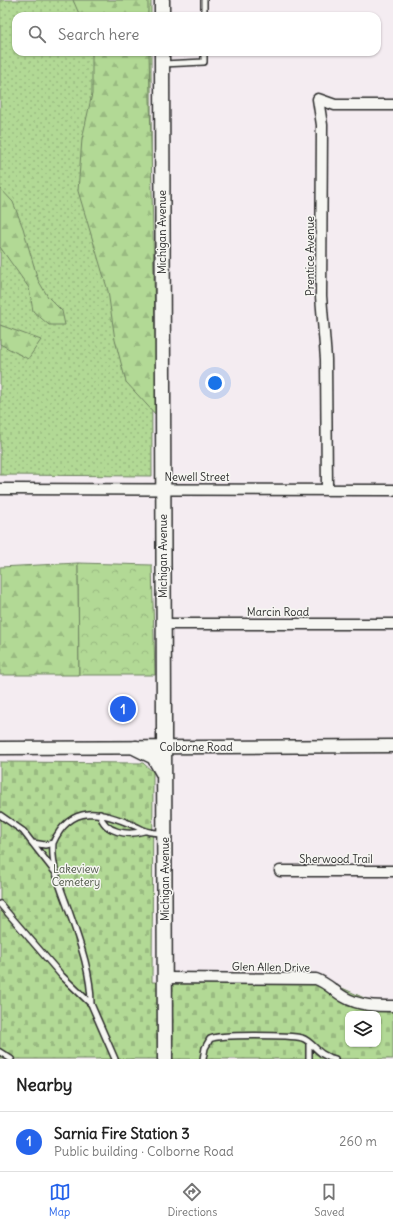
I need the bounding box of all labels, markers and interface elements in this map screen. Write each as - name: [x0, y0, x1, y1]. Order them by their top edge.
- search box: [12, 12, 381, 56]
- icon: search: [26, 23, 48, 45]
- text: Search here: [58, 25, 139, 44]
- street label: Michigan Avenue: [155, 190, 169, 274]
- street label: Prentice Avenue: [303, 216, 317, 296]
- your location: [205, 373, 225, 393]
- street label: Newell Street: [165, 470, 230, 484]
- street label: Michigan Avenue: [156, 514, 170, 598]
- street label: Marcin Road: [247, 605, 310, 619]
- pin: 1: [110, 694, 136, 724]
- street label: Colborne Road: [159, 740, 233, 754]
- street label: Michigan Avenue: [158, 837, 172, 921]
- street label: Sherwood Trail: [299, 852, 373, 866]
- park label: Lakeview Cemetery: [52, 862, 100, 889]
- street label: Glen Allen Drive: [232, 959, 310, 975]
- map controls: [345, 1011, 381, 1047]
- button: layers: [345, 1011, 381, 1047]
- text: Nearby: [16, 1074, 72, 1096]
- text: Sarnia Fire Station 3: [54, 1124, 190, 1143]
- text: 1: [26, 1133, 32, 1150]
- text: 260 m: [339, 1133, 377, 1150]
- text: Public building · Colborne Road: [54, 1143, 234, 1160]
- tab: Map: [49, 1181, 71, 1219]
- tab: Directions: [168, 1181, 217, 1219]
- tab: Saved: [314, 1181, 344, 1219]

